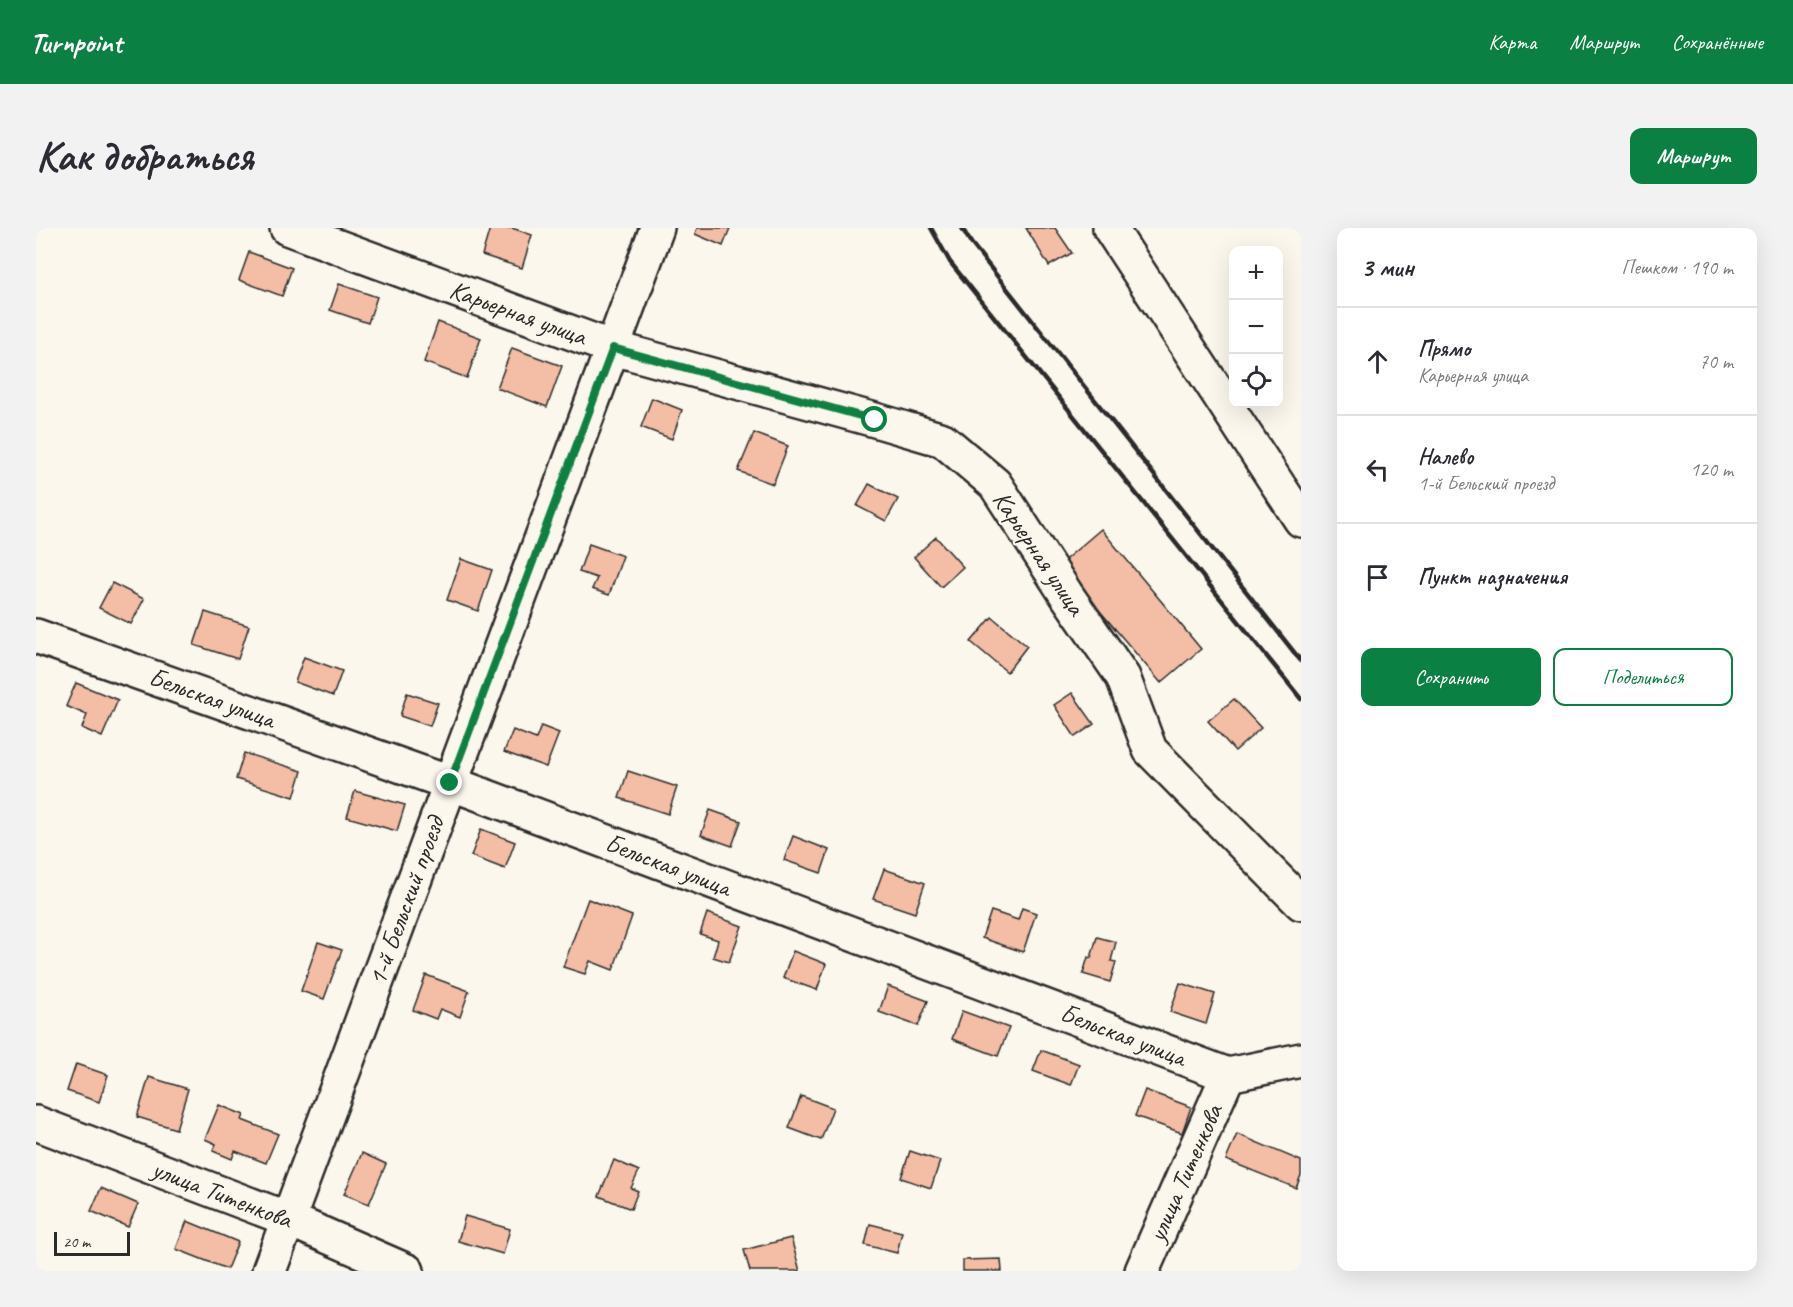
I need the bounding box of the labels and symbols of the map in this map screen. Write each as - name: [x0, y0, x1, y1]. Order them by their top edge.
- street label: Карьерная улица: [445, 273, 592, 354]
- route start: [861, 406, 887, 432]
- street label: Карьерная улица: [985, 484, 1094, 623]
- street label: Бельская улица: [145, 660, 282, 737]
- route end: [436, 769, 462, 795]
- street label: 1-й Бельский проезд: [360, 810, 453, 990]
- street label: Бельская улица: [601, 826, 737, 905]
- street label: Бельская улица: [1056, 996, 1192, 1075]
- street label: улица Титенкова: [1139, 1098, 1231, 1249]
- street label: улица Титенкова: [146, 1152, 298, 1236]
- scale bar: [54, 1229, 130, 1256]

